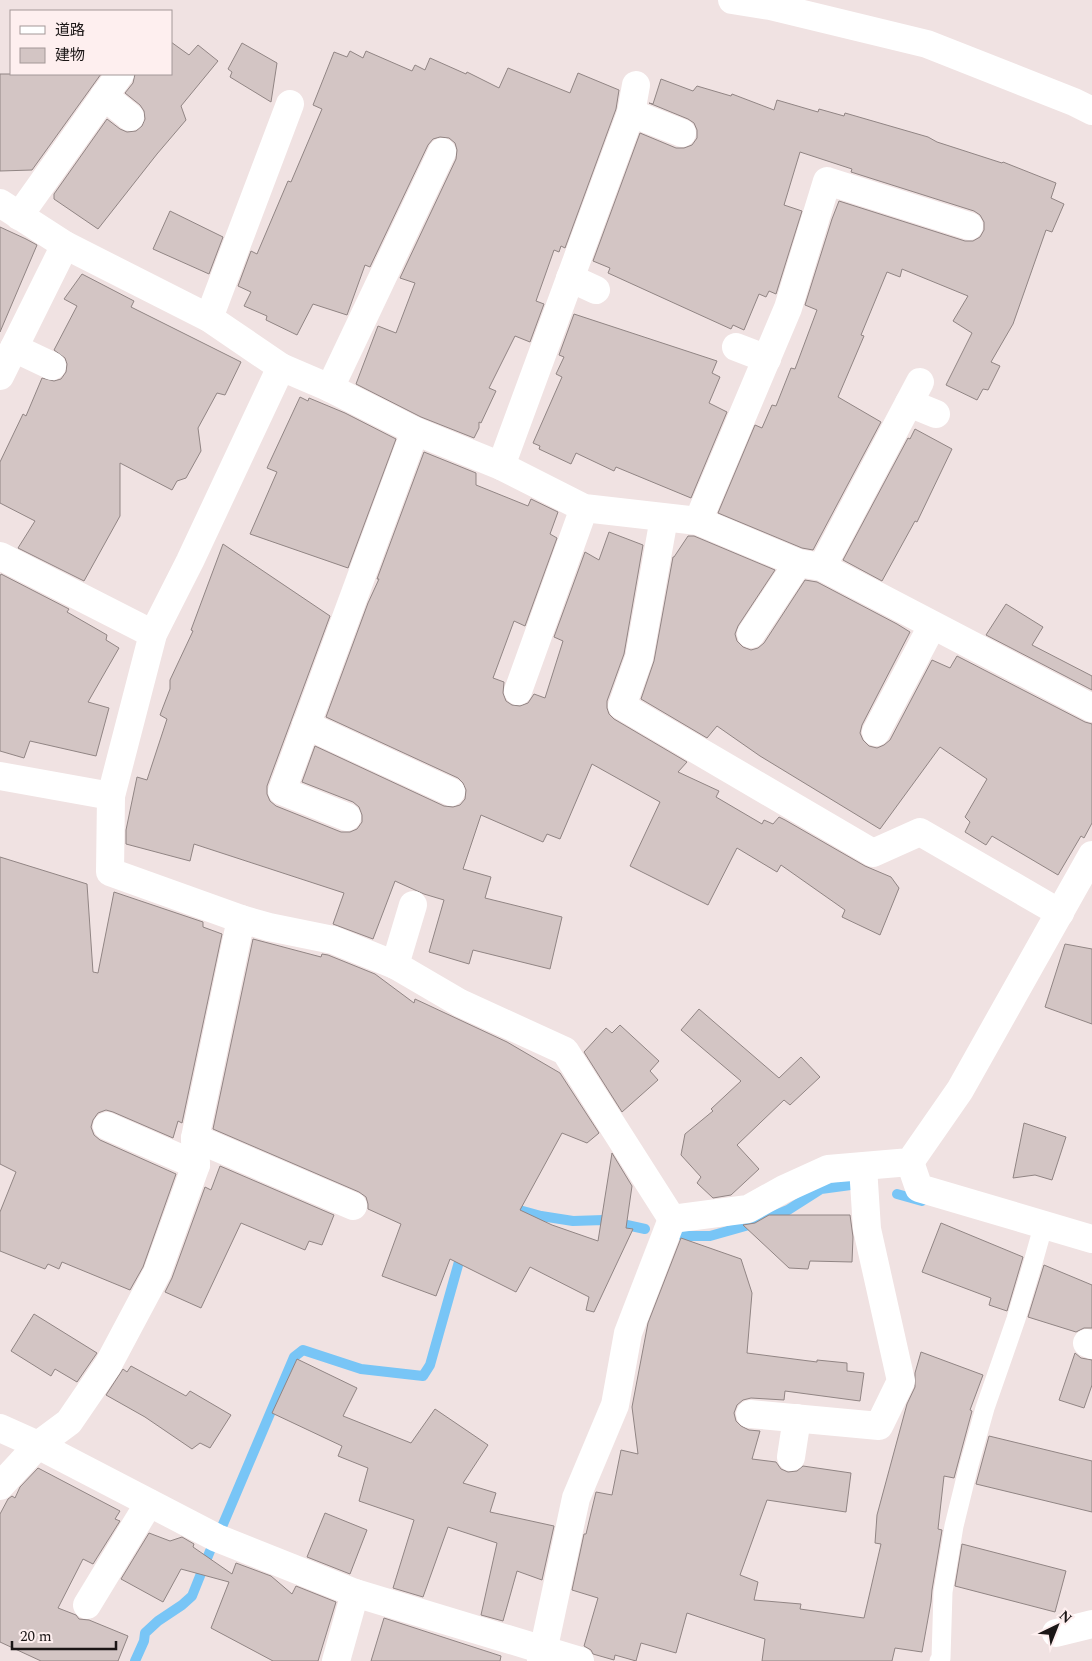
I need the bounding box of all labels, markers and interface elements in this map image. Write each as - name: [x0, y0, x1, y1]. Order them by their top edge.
- legend: [10, 10, 172, 75]
- text: 道路: [55, 19, 85, 42]
- text: 建物: [55, 44, 85, 67]
- north arrow: [1032, 1601, 1082, 1651]
- text: N: [1054, 1605, 1077, 1628]
- scale bar: [12, 1618, 116, 1650]
- text: 20 m: [20, 1625, 52, 1648]

